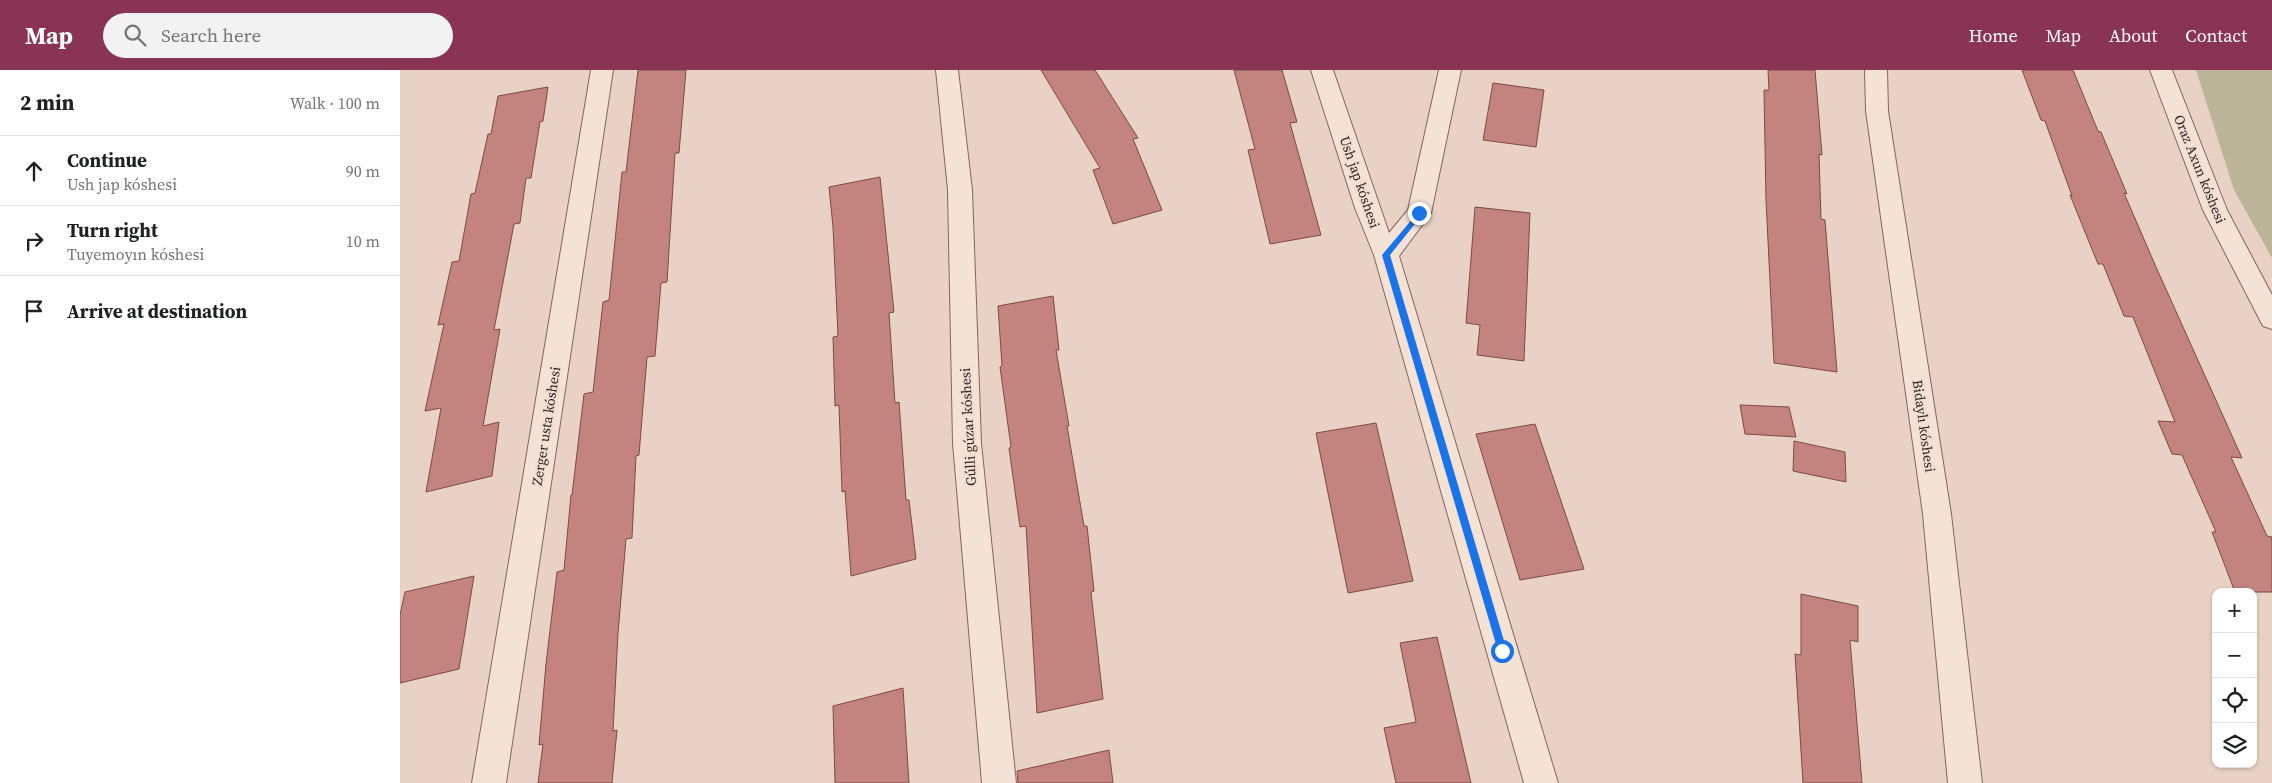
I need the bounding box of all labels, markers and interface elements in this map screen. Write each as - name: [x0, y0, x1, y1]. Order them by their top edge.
- search box: [103, 13, 453, 58]
- text: Map: [25, 19, 73, 52]
- icon: search: [121, 21, 149, 49]
- text: Search here: [161, 22, 261, 48]
- text: Home: [1969, 23, 2018, 48]
- text: Map: [2046, 23, 2081, 48]
- text: About: [2109, 23, 2157, 48]
- text: Contact: [2185, 23, 2247, 48]
- text: 2 min: [20, 88, 75, 117]
- text: Walk · 100 m: [290, 92, 380, 114]
- street label: Oraz Axun kóshesi: [2169, 112, 2231, 226]
- street label: Ush jap kóshesi: [1335, 133, 1385, 231]
- text: Continue: [67, 147, 147, 173]
- icon: ahead: [20, 157, 48, 185]
- text: 90 m: [346, 160, 380, 182]
- text: Ush jap kóshesi: [67, 173, 177, 195]
- route end: [1408, 202, 1431, 225]
- text: Turn right: [67, 217, 158, 243]
- icon: right: [20, 227, 48, 255]
- text: 10 m: [346, 230, 380, 252]
- text: Tuyemoyın kóshesi: [67, 243, 204, 265]
- icon: arrive: [20, 297, 48, 325]
- text: Arrive at destination: [67, 298, 247, 324]
- street label: Zerger usta kóshesi: [527, 365, 565, 487]
- street label: Gúlli gúzar kóshesi: [955, 367, 981, 487]
- street label: Bidaylı kóshesi: [1908, 379, 1940, 473]
- map controls: [2212, 588, 2257, 768]
- button: +: [2212, 588, 2257, 633]
- button: −: [2212, 633, 2257, 678]
- route start: [1491, 640, 1514, 663]
- button: locate: [2212, 678, 2257, 723]
- button: layers: [2212, 723, 2257, 768]

